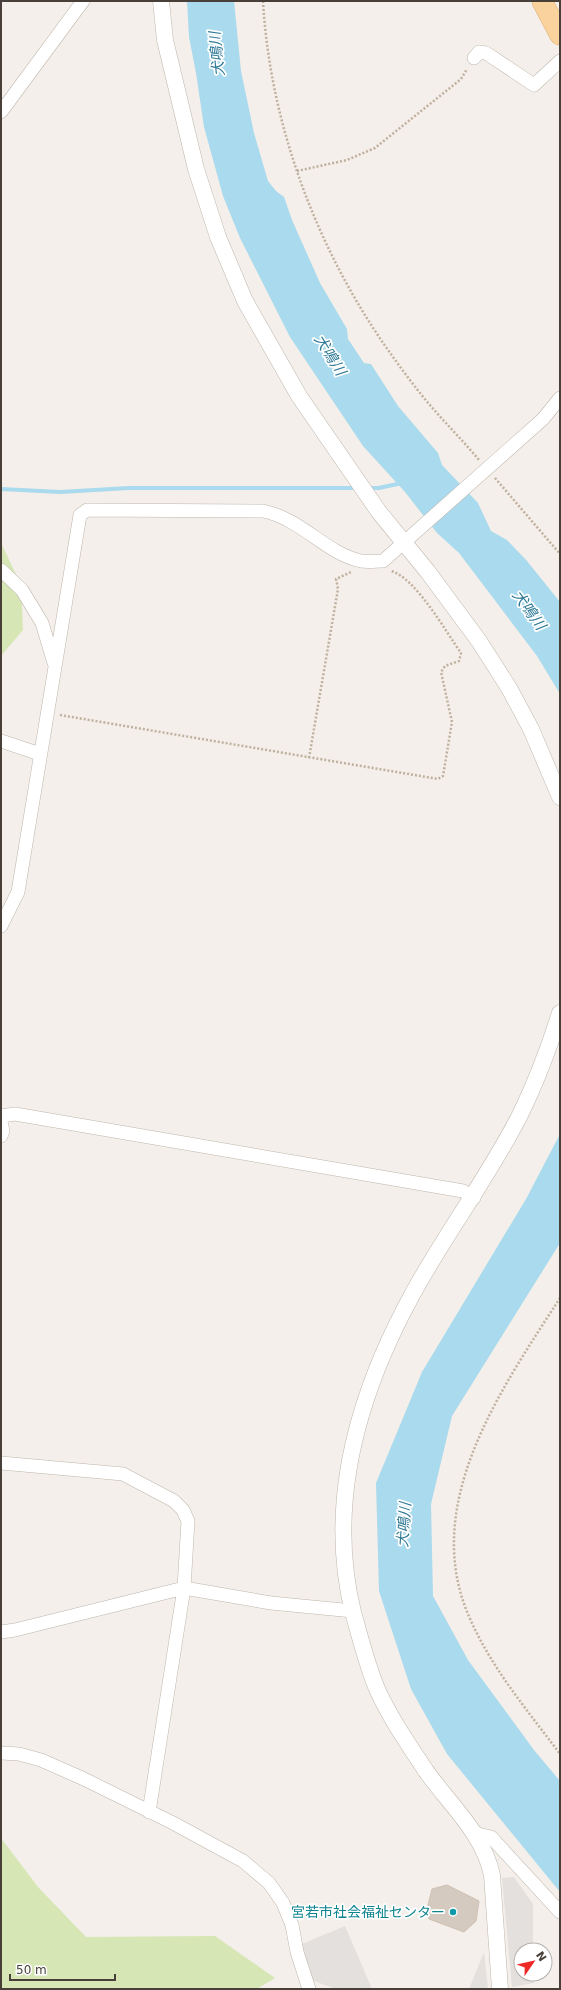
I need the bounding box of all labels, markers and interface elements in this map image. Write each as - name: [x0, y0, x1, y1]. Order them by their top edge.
- water label: 犬鳴川: [205, 29, 228, 77]
- water label: 犬鳴川: [310, 331, 351, 381]
- water label: 犬鳴川: [508, 587, 551, 635]
- water label: 犬鳴川: [393, 1500, 415, 1548]
- place label: 宮若市社会福祉センター: [291, 1904, 445, 1920]
- marker: 宮若市社会福祉センター: [448, 1907, 458, 1917]
- north arrow: [513, 1942, 553, 1982]
- text: N: [533, 1949, 549, 1964]
- scale bar: [10, 1956, 115, 1982]
- text: 50 m: [16, 1963, 47, 1977]

